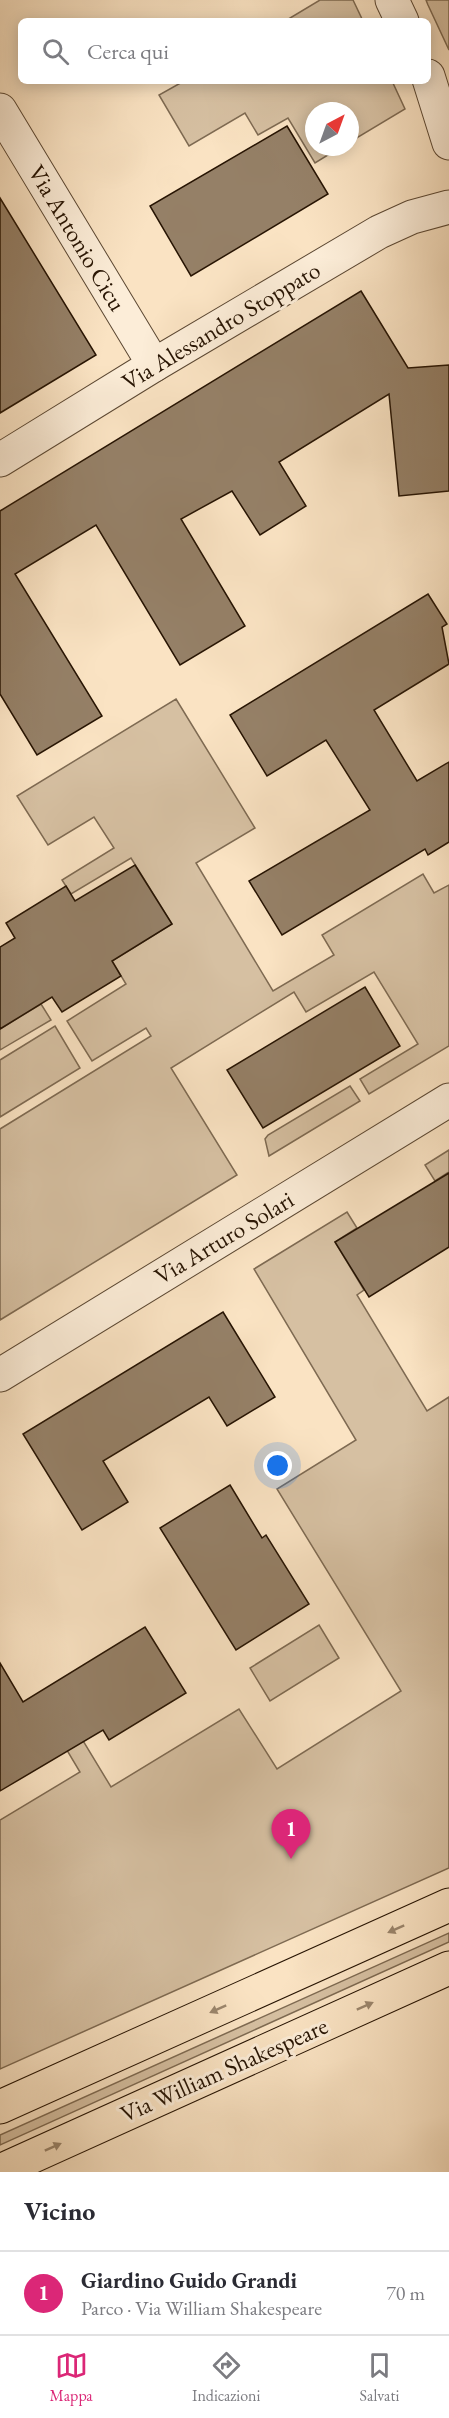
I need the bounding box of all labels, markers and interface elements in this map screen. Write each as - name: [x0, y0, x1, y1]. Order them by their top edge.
- search box: [18, 18, 431, 84]
- icon: search: [39, 35, 72, 68]
- text: Cerca qui: [87, 37, 169, 66]
- north arrow: [305, 102, 359, 156]
- street label: Via Antonio Cicu: [22, 159, 133, 317]
- street label: Via Alessandro Stoppato: [116, 254, 326, 397]
- street label: Via Arturo Solari: [148, 1184, 299, 1291]
- your location: [263, 1451, 292, 1480]
- pin: 1: [272, 1810, 310, 1859]
- one-way arrow: [386, 1924, 404, 1934]
- one-way arrow: [356, 2001, 374, 2011]
- one-way arrow: [208, 2004, 226, 2014]
- street label: Via William Shakespeare: [115, 2010, 332, 2129]
- one-way arrow: [45, 2143, 62, 2152]
- text: Vicino: [24, 2194, 95, 2228]
- text: Giardino Guido Grandi: [81, 2266, 297, 2295]
- text: 1: [38, 2280, 49, 2306]
- text: 70 m: [386, 2280, 425, 2306]
- text: Parco · Via William Shakespeare: [81, 2295, 322, 2321]
- tab: Mappa: [50, 2349, 93, 2406]
- tab: Indicazioni: [192, 2349, 260, 2406]
- tab: Salvati: [360, 2349, 399, 2406]

